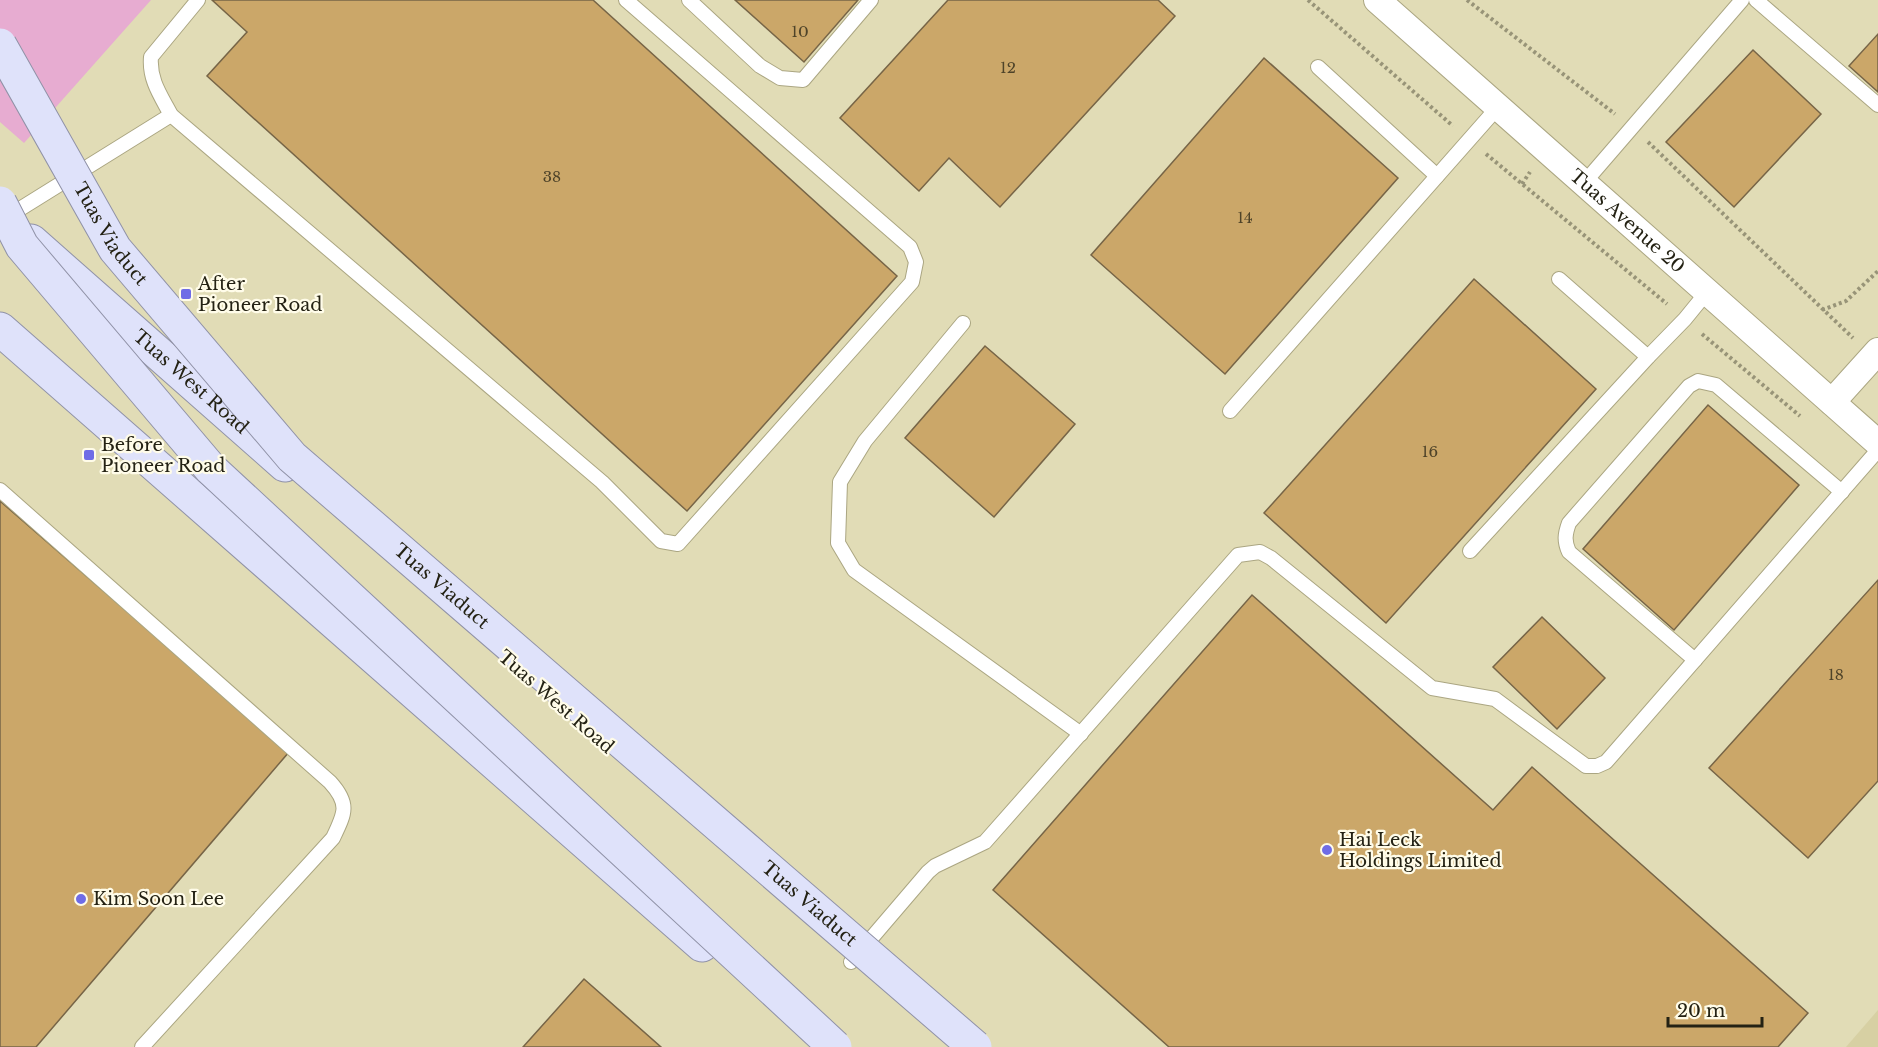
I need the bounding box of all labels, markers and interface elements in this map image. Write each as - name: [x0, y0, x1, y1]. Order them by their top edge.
- house number: 10: [791, 22, 809, 41]
- house number: 12: [1000, 58, 1016, 77]
- street label: Tuas Avenue 20: [1565, 165, 1689, 278]
- house number: 38: [543, 167, 561, 186]
- street label: Tuas Viaduct: [69, 179, 152, 290]
- house number: 14: [1237, 208, 1253, 227]
- place label: After Pioneer Road: [197, 273, 323, 316]
- marker: After Pioneer Road: [179, 287, 193, 301]
- street label: Tuas West Road: [129, 325, 253, 439]
- place label: Before Pioneer Road: [101, 434, 226, 477]
- house number: 16: [1422, 442, 1438, 461]
- marker: Before Pioneer Road: [82, 448, 96, 462]
- street label: Tuas Viaduct: [389, 539, 494, 634]
- street label: Tuas West Road: [494, 646, 618, 758]
- house number: 18: [1828, 665, 1844, 684]
- place label: Hai Leck Holdings Limited: [1339, 829, 1502, 872]
- marker: Hai Leck Holdings Limited: [1320, 843, 1334, 857]
- street label: Tuas Viaduct: [757, 857, 862, 951]
- place label: Kim Soon Lee: [93, 888, 224, 910]
- marker: Kim Soon Lee: [74, 892, 88, 906]
- scale bar: [1668, 990, 1762, 1028]
- text: 20 m: [1677, 1000, 1725, 1022]

